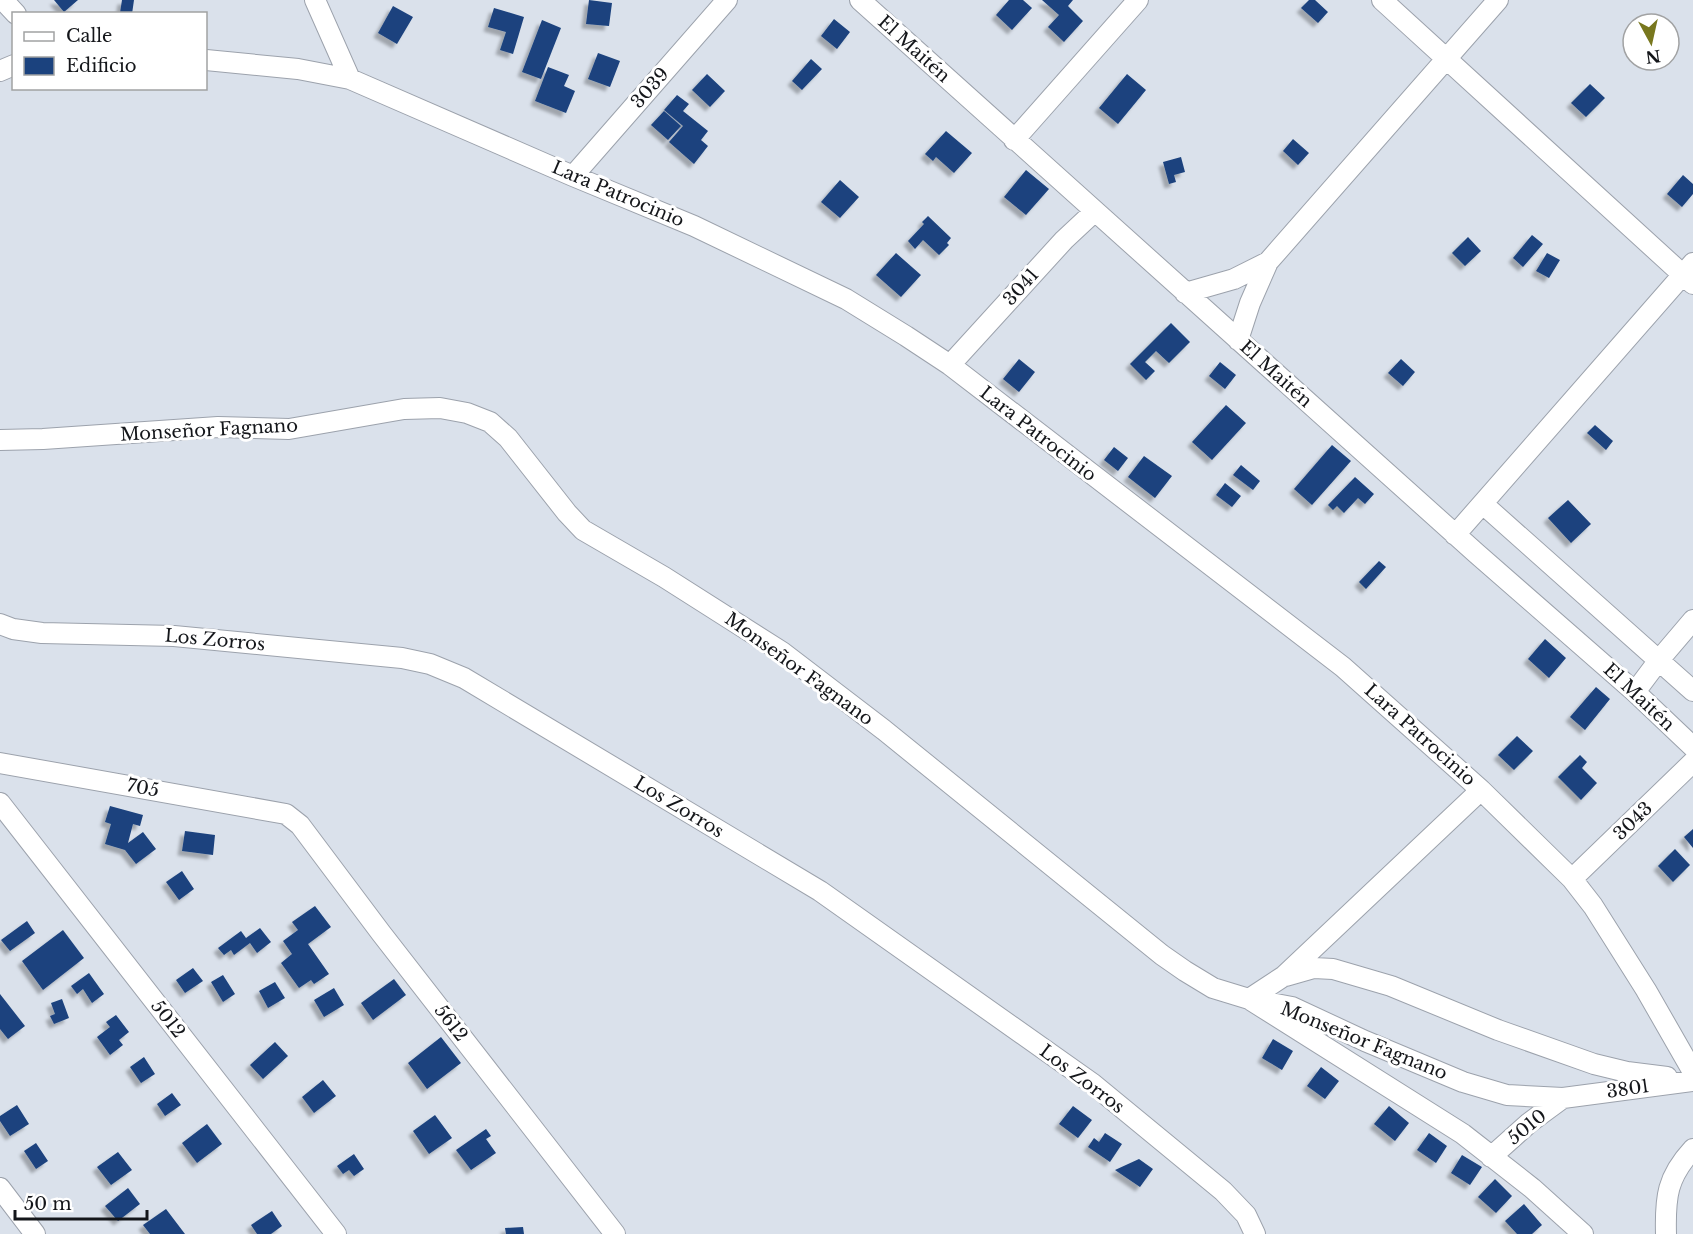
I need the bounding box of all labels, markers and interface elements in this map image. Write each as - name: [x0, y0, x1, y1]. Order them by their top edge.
- street label: El Maitén: [873, 11, 955, 87]
- legend: [12, 12, 207, 90]
- north arrow: [1621, 12, 1681, 72]
- text: Calle: [66, 25, 112, 47]
- text: N: [1644, 46, 1662, 68]
- text: Edificio: [66, 55, 137, 77]
- street label: 3039: [626, 63, 674, 113]
- street label: Lara Patrocinio: [548, 156, 688, 232]
- street label: 3041: [999, 264, 1043, 310]
- street label: El Maitén: [1235, 336, 1317, 412]
- street label: Lara Patrocinio: [975, 382, 1101, 486]
- street label: Monseñor Fagnano: [120, 414, 298, 446]
- street label: Monseñor Fagnano: [721, 608, 877, 730]
- street label: Los Zorros: [164, 625, 266, 655]
- street label: El Maitén: [1599, 658, 1679, 736]
- street label: Lara Patrocinio: [1360, 679, 1480, 791]
- street label: Los Zorros: [630, 772, 728, 842]
- street label: 705: [125, 774, 161, 802]
- street label: 3043: [1609, 797, 1657, 845]
- street label: 5012: [146, 996, 190, 1042]
- street label: Monseñor Fagnano: [1277, 997, 1451, 1085]
- street label: 5612: [430, 1000, 472, 1046]
- street label: Los Zorros: [1035, 1040, 1129, 1118]
- street label: 3801: [1605, 1075, 1651, 1103]
- street label: 5010: [1503, 1105, 1551, 1149]
- scale bar: [15, 1183, 147, 1221]
- text: 50 m: [24, 1193, 72, 1215]

